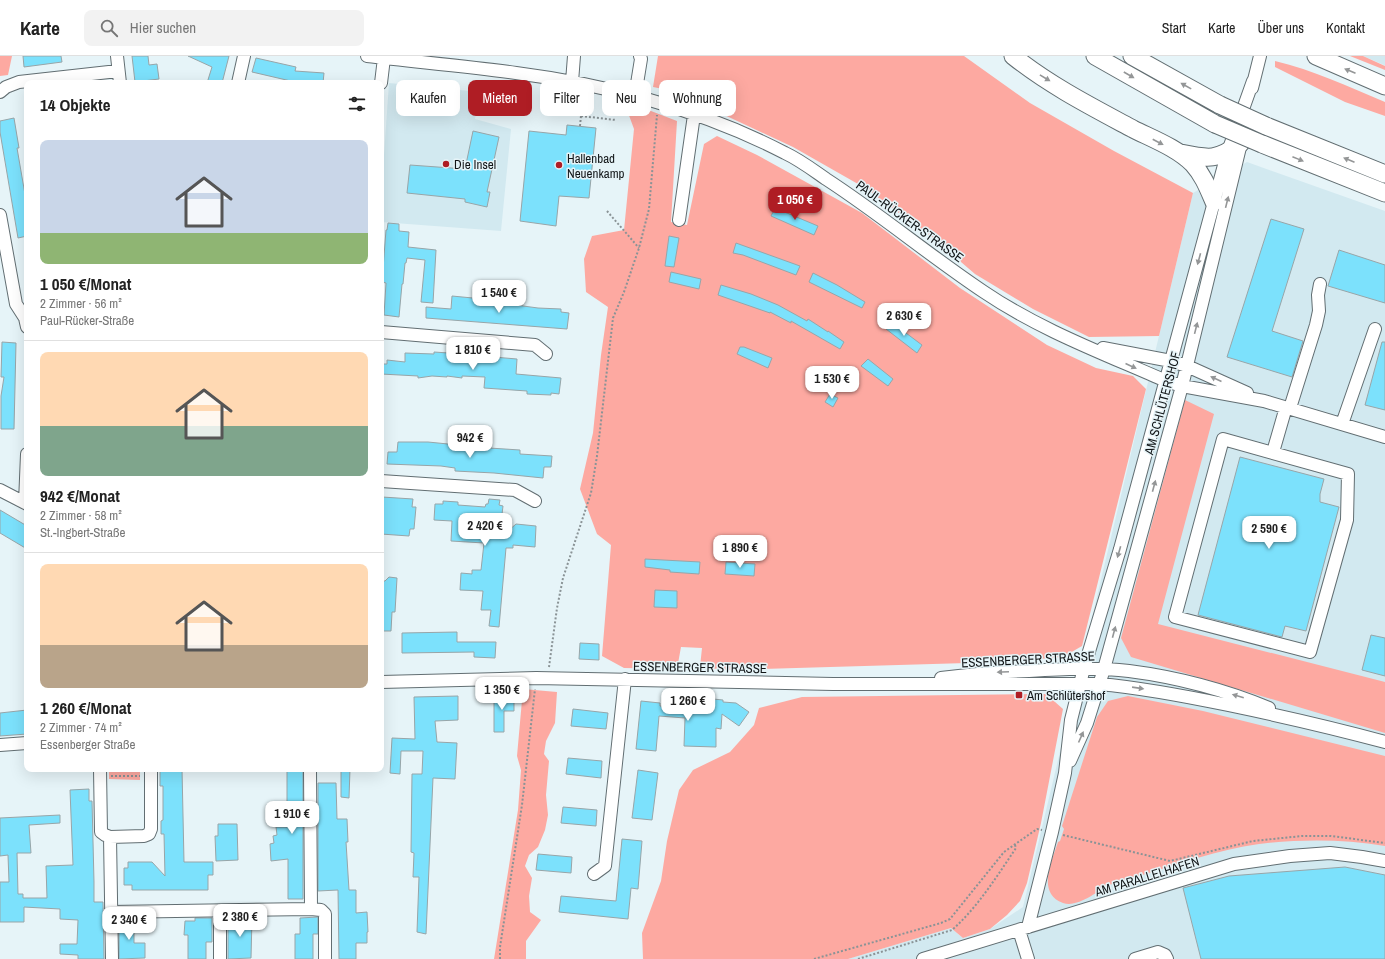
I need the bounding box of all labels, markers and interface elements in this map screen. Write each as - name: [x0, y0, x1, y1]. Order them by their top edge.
- search box: [84, 10, 364, 46]
- text: Karte: [20, 15, 60, 41]
- icon: search: [98, 17, 120, 39]
- text: Hier suchen: [130, 17, 196, 38]
- text: Start: [1162, 19, 1186, 37]
- text: Karte: [1208, 19, 1235, 37]
- text: Über uns: [1257, 19, 1304, 37]
- text: Kontakt: [1326, 19, 1365, 37]
- one-way arrow: [1345, 68, 1356, 74]
- one-way arrow: [1123, 72, 1135, 79]
- one-way arrow: [1039, 75, 1051, 82]
- chip: Kaufen: [396, 80, 460, 116]
- chip: Mieten: [468, 80, 532, 116]
- chip: Filter: [540, 80, 594, 116]
- chip: Neu: [602, 80, 651, 116]
- chip: Wohnung: [659, 80, 736, 116]
- one-way arrow: [1180, 82, 1192, 89]
- text: 14 Objekte: [40, 93, 111, 116]
- icon: filters: [346, 93, 368, 115]
- one-way arrow: [1153, 139, 1164, 145]
- place label: Hallenbad Neuenkamp: [567, 150, 625, 182]
- place label: Die Insel: [454, 156, 496, 173]
- one-way arrow: [1293, 156, 1304, 162]
- one-way arrow: [1342, 157, 1354, 163]
- marker: Die Insel: [441, 159, 451, 169]
- marker: Hallenbad Neuenkamp: [554, 160, 564, 170]
- icon: home: [168, 166, 240, 238]
- street label: PAUL-RÜCKER-STRASSE: [853, 177, 967, 266]
- pin: 1 050 €: [758, 187, 832, 221]
- text: 1 050 €: [777, 191, 813, 208]
- one-way arrow: [1225, 196, 1231, 208]
- one-way arrow: [1195, 253, 1201, 266]
- text: 1 050 €/Monat: [40, 272, 131, 295]
- pin: 1 540 €: [462, 280, 536, 314]
- text: 1 540 €: [481, 284, 517, 301]
- text: 2 Zimmer · 56 m²: [40, 295, 122, 312]
- pin: 2 630 €: [867, 303, 941, 337]
- text: 2 630 €: [886, 307, 922, 324]
- text: Paul-Rücker-Straße: [40, 312, 134, 329]
- one-way arrow: [1194, 322, 1200, 335]
- pin: 1 810 €: [436, 337, 510, 371]
- text: 1 810 €: [455, 341, 491, 358]
- street label: AM SCHLÜTERSHOF: [1140, 349, 1185, 457]
- one-way arrow: [1125, 363, 1137, 369]
- pin: 1 530 €: [795, 366, 869, 400]
- text: 1 530 €: [814, 370, 850, 387]
- one-way arrow: [1210, 376, 1221, 382]
- icon: home: [168, 378, 240, 450]
- pin: 942 €: [442, 425, 498, 459]
- text: 942 €: [457, 429, 483, 446]
- one-way arrow: [1152, 480, 1158, 492]
- text: 942 €/Monat: [40, 484, 120, 507]
- text: 2 Zimmer · 58 m²: [40, 507, 122, 524]
- pin: 2 420 €: [448, 513, 522, 547]
- pin: 2 590 €: [1232, 516, 1306, 550]
- text: 2 420 €: [467, 517, 503, 534]
- text: 2 590 €: [1251, 520, 1287, 537]
- text: St.-Ingbert-Straße: [40, 524, 125, 541]
- pin: 1 890 €: [703, 535, 777, 569]
- text: 1 890 €: [722, 539, 758, 556]
- one-way arrow: [1116, 546, 1122, 558]
- icon: home: [168, 590, 240, 662]
- one-way arrow: [1111, 625, 1117, 637]
- street label: ESSENBERGER STRASSE: [961, 648, 1095, 671]
- street label: ESSENBERGER STRASSE: [633, 658, 767, 677]
- one-way arrow: [997, 669, 1010, 675]
- pin: 1 350 €: [465, 677, 539, 711]
- text: 1 350 €: [484, 681, 520, 698]
- one-way arrow: [1132, 685, 1144, 691]
- place label: Am Schlütershof: [1026, 687, 1105, 704]
- pin: 1 260 €: [651, 688, 725, 722]
- marker: Am Schlütershof: [1014, 690, 1024, 700]
- text: 1 260 €: [670, 692, 706, 709]
- one-way arrow: [1232, 693, 1244, 699]
- text: 1 260 €/Monat: [40, 696, 131, 719]
- text: 2 Zimmer · 74 m²: [40, 719, 122, 736]
- one-way arrow: [1078, 732, 1084, 743]
- text: Essenberger Straße: [40, 736, 135, 753]
- pin: 1 910 €: [255, 801, 329, 835]
- text: 1 910 €: [274, 805, 310, 822]
- street label: AM PARALLELHAFEN: [1092, 853, 1201, 901]
- pin: 2 380 €: [203, 904, 277, 938]
- pin: 2 340 €: [92, 907, 166, 941]
- text: 2 380 €: [222, 908, 258, 925]
- text: 2 340 €: [111, 911, 147, 928]

